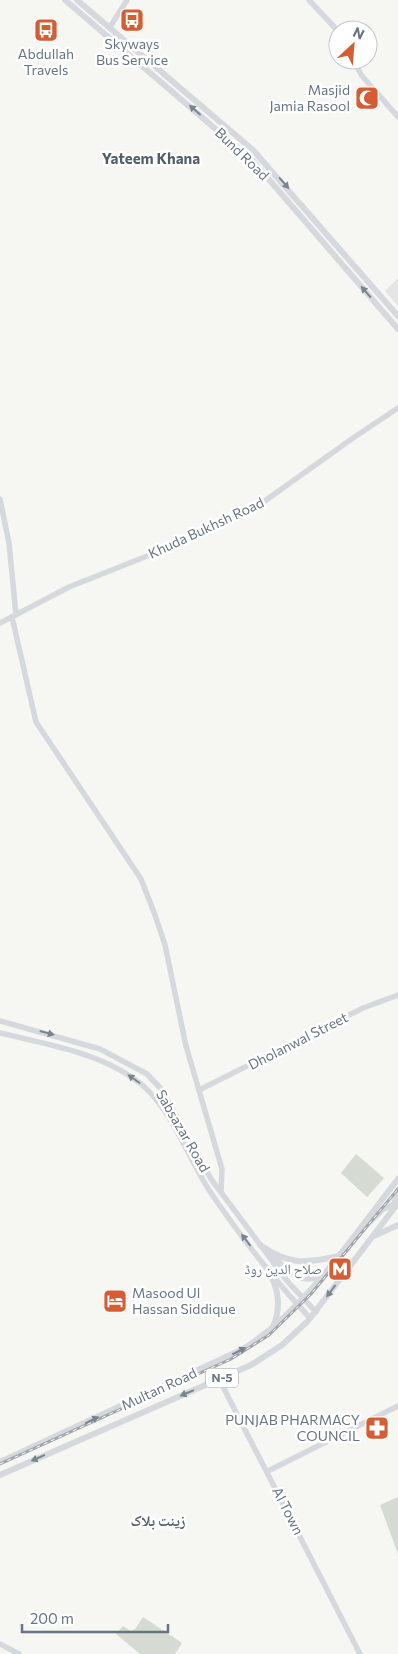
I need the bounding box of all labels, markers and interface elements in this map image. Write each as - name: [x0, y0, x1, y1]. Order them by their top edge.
- bus stop icon: Skyways Bus Service: [119, 7, 145, 33]
- bus stop icon: Abdullah Travels: [33, 17, 59, 43]
- north arrow: [328, 20, 378, 70]
- text: N: [350, 23, 367, 43]
- place label: Skyways Bus Service: [96, 35, 168, 68]
- place label: Abdullah Travels: [18, 45, 74, 78]
- place label: Masjid Jamia Rasool: [269, 81, 350, 114]
- mosque icon: Masjid Jamia Rasool: [354, 85, 380, 111]
- one-way arrow: [189, 105, 202, 116]
- street label: Bund Road: [212, 124, 273, 183]
- district label: Yateem Khana: [102, 149, 200, 167]
- one-way arrow: [278, 177, 289, 190]
- one-way arrow: [361, 285, 372, 298]
- street label: Khuda Bukhsh Road: [145, 493, 266, 562]
- street label: Dholanwal Street: [245, 1008, 351, 1073]
- one-way arrow: [40, 1029, 55, 1037]
- one-way arrow: [127, 1074, 141, 1084]
- street label: Sabsazar Road: [153, 1086, 214, 1175]
- one-way arrow: [240, 1234, 251, 1247]
- metro station icon: صلاح الدین روڈ: [327, 1256, 353, 1282]
- place label: صلاح الدین روڈ: [245, 1260, 322, 1279]
- place label: Masood Ul Hassan Siddique: [132, 1284, 236, 1317]
- one-way arrow: [326, 1284, 336, 1298]
- hotel icon: Masood Ul Hassan Siddique: [102, 1288, 128, 1314]
- one-way arrow: [232, 1347, 246, 1355]
- street label: Multan Road: [118, 1364, 199, 1413]
- road number: N-5: [206, 1369, 238, 1388]
- one-way arrow: [180, 1389, 194, 1397]
- place label: PUNJAB PHARMACY COUNCIL: [225, 1411, 360, 1444]
- pharmacy icon: PUNJAB PHARMACY COUNCIL: [364, 1415, 390, 1441]
- one-way arrow: [85, 1416, 99, 1424]
- one-way arrow: [31, 1454, 46, 1463]
- street label: AI Town: [269, 1484, 308, 1538]
- district label: زینت بلاک: [130, 1511, 186, 1530]
- scale bar: [22, 1602, 169, 1634]
- text: 200 m: [30, 1609, 74, 1627]

